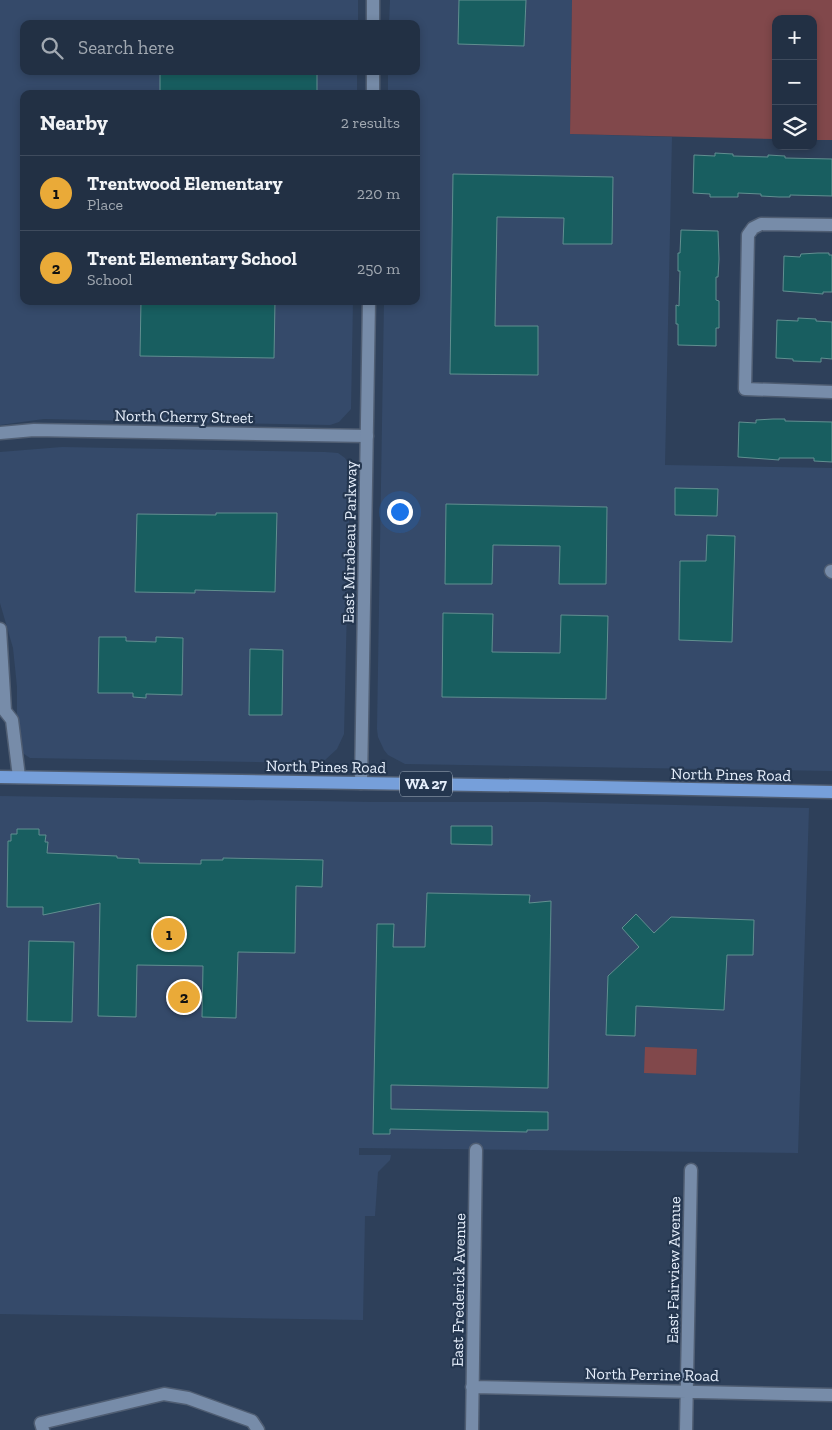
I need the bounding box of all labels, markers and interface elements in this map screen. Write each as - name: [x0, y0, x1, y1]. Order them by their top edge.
- map controls: [772, 15, 817, 150]
- button: +: [772, 15, 817, 60]
- search box: [20, 20, 420, 75]
- icon: search: [38, 34, 66, 62]
- text: Search here: [78, 36, 174, 59]
- button: −: [772, 60, 817, 105]
- button: layers: [772, 105, 817, 150]
- text: Nearby: [40, 110, 108, 135]
- text: 2 results: [341, 113, 400, 132]
- text: Trentwood Elementary: [87, 172, 283, 195]
- text: 1: [53, 184, 59, 203]
- text: 220 m: [357, 184, 400, 203]
- text: Place: [87, 195, 123, 214]
- text: Trent Elementary School: [87, 247, 297, 270]
- text: 2: [52, 259, 60, 278]
- text: 250 m: [357, 259, 400, 278]
- text: School: [87, 270, 133, 289]
- street label: North Cherry Street: [115, 406, 254, 427]
- street label: East Mirabeau Parkway: [339, 460, 360, 624]
- your location: [387, 499, 413, 525]
- street label: North Pines Road: [266, 756, 386, 777]
- street label: North Pines Road: [671, 764, 791, 785]
- road number: WA 27: [400, 772, 452, 796]
- pin: 1: [153, 915, 185, 953]
- pin: 2: [168, 978, 200, 1016]
- street label: East Fairview Avenue: [663, 1196, 684, 1344]
- street label: East Frederick Avenue: [448, 1213, 469, 1367]
- street label: North Perrine Road: [585, 1364, 719, 1385]

